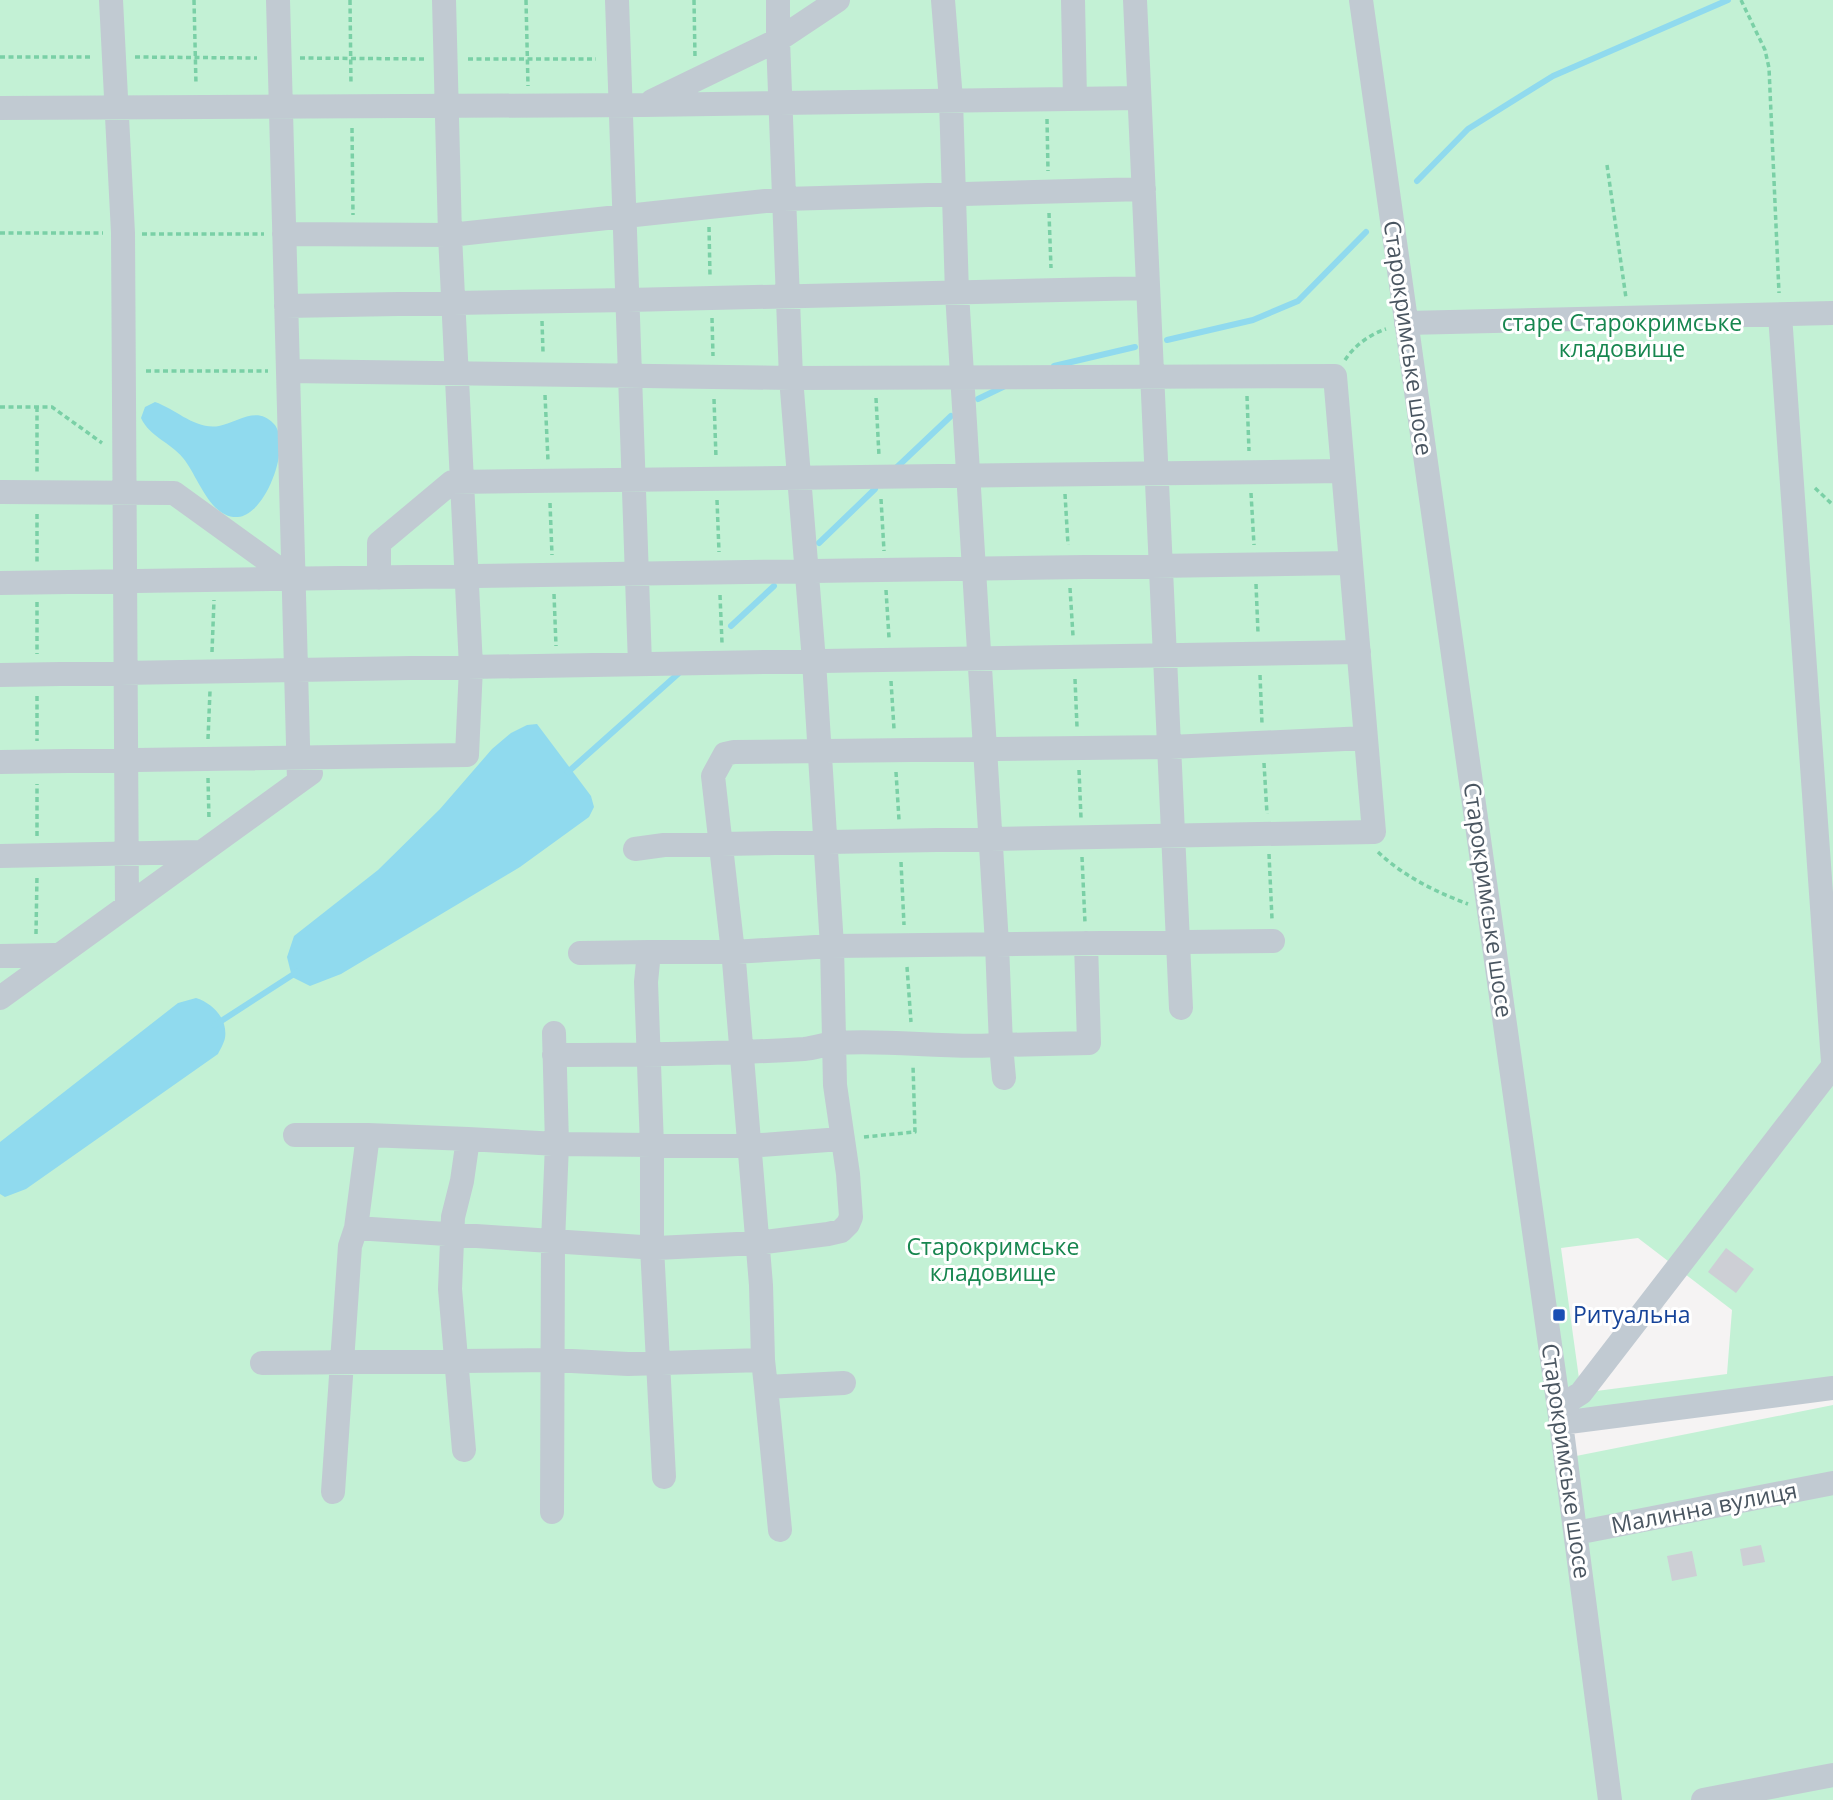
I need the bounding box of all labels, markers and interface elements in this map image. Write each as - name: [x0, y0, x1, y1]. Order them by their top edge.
- street label: Старокримське шосе: [1377, 218, 1441, 457]
- park label: старе Старокримське кладовище: [1502, 306, 1742, 364]
- street label: Старокримське шосе: [1457, 780, 1521, 1019]
- park label: Старокримське кладовище: [907, 1230, 1079, 1288]
- place label: Ритуальна: [1573, 1298, 1691, 1330]
- marker: Ритуальна: [1551, 1307, 1567, 1323]
- street label: Старокримське шосе: [1535, 1341, 1599, 1580]
- street label: Малинна вулиця: [1608, 1473, 1800, 1541]

